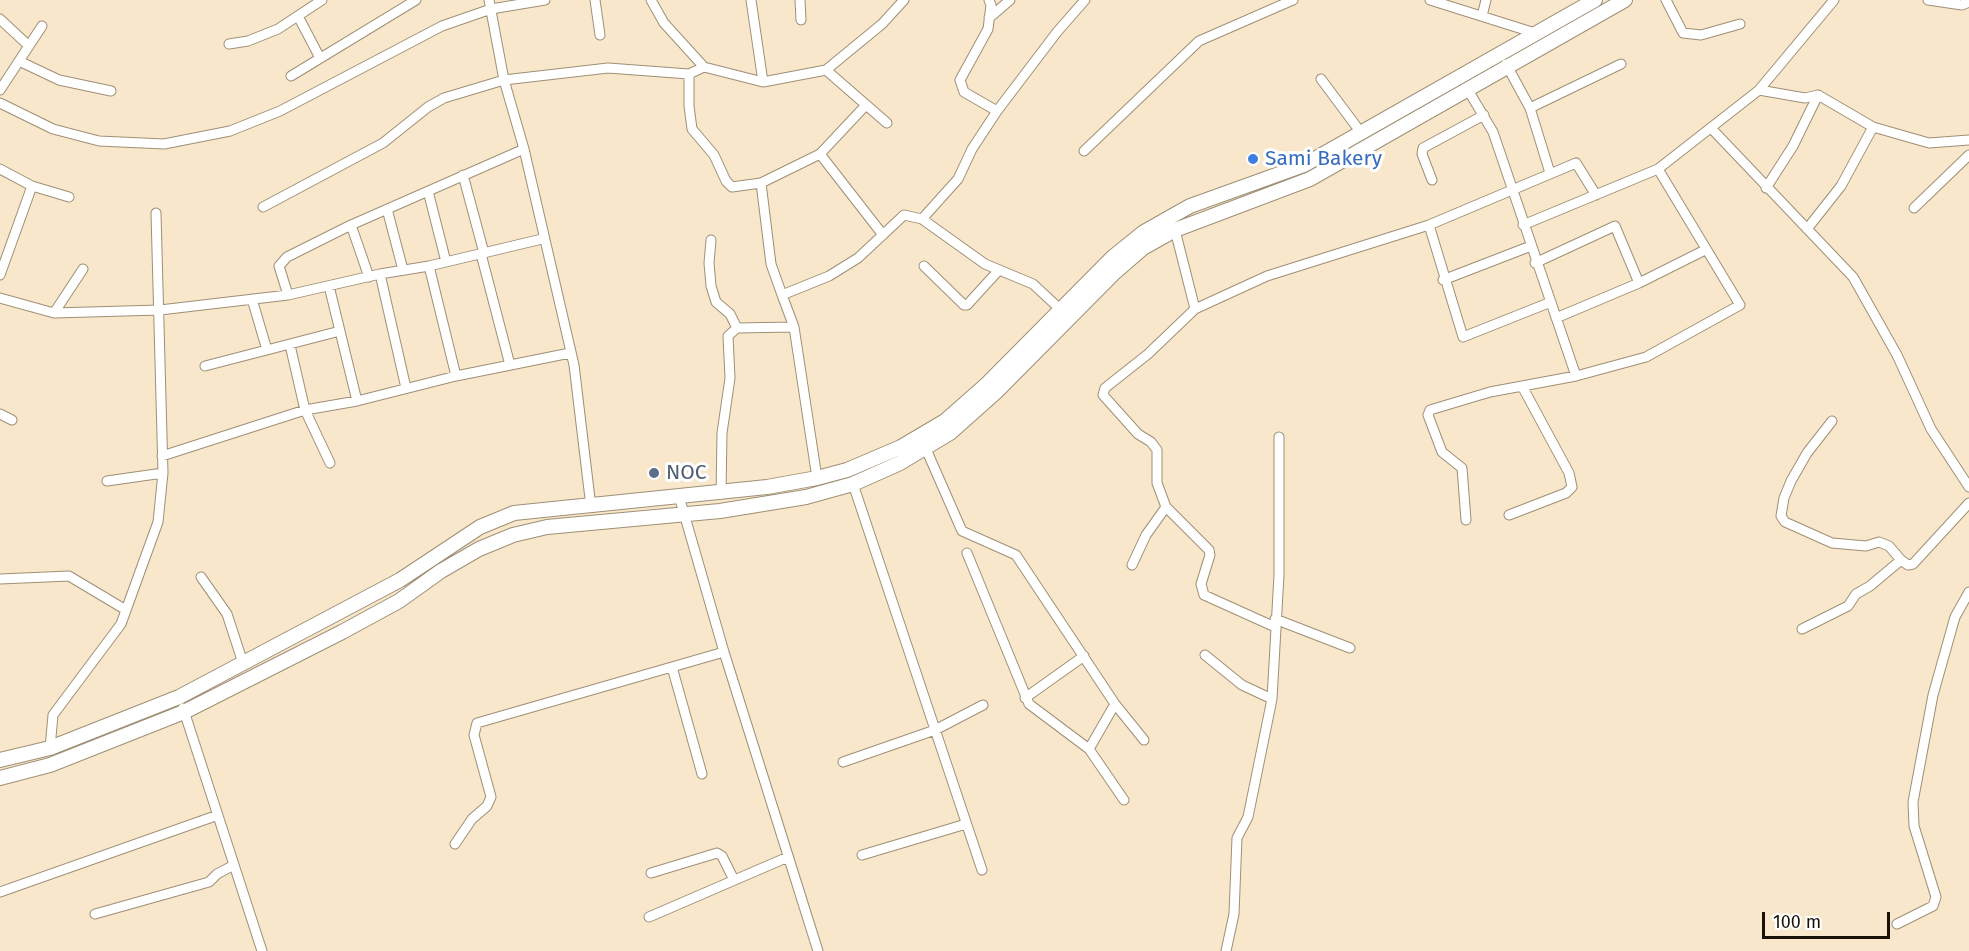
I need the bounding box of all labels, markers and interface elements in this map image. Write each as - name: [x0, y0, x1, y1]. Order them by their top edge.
- place label: Sami Bakery: [1265, 146, 1382, 172]
- marker: Sami Bakery: [1246, 152, 1260, 166]
- place label: NOC: [666, 460, 707, 486]
- marker: NOC: [647, 466, 661, 480]
- scale bar: [1765, 900, 1892, 938]
- text: 100 m: [1773, 911, 1821, 933]

